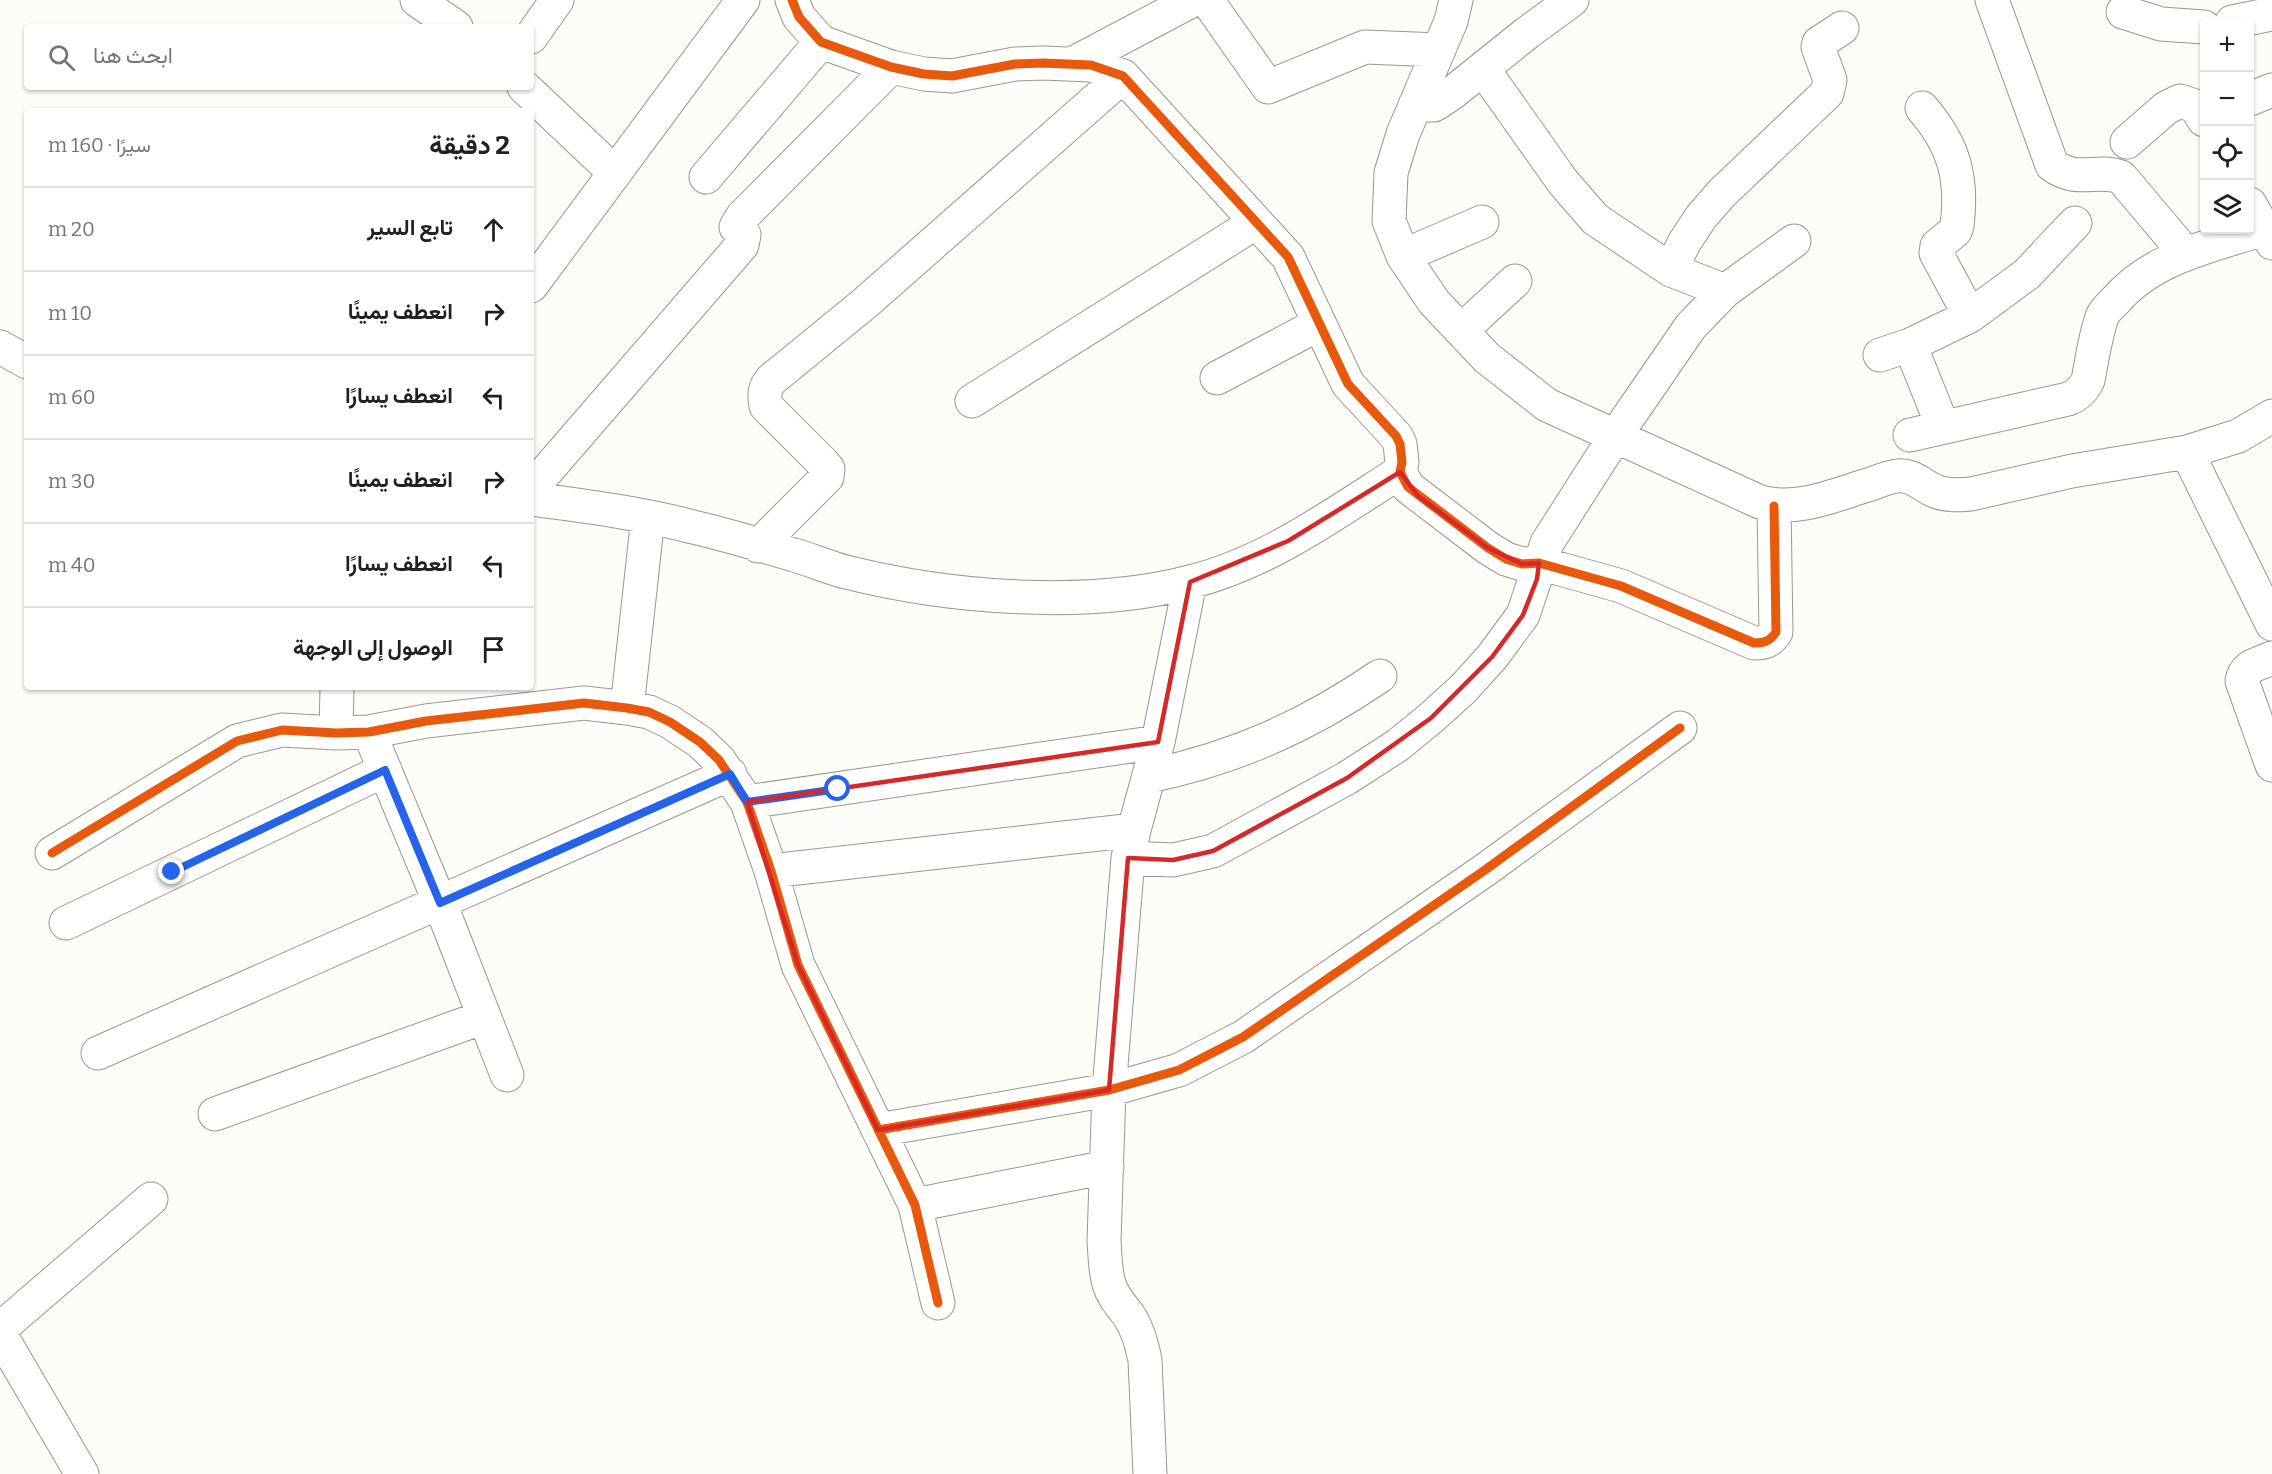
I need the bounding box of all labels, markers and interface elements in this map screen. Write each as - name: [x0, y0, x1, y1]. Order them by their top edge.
- map controls: [2200, 18, 2254, 234]
- button: +: [2200, 18, 2254, 72]
- search box: [24, 24, 534, 90]
- icon: search: [45, 41, 78, 74]
- text: ابحث هنا: [93, 42, 173, 69]
- button: −: [2200, 72, 2254, 126]
- button: locate: [2200, 126, 2254, 180]
- text: 2 دقيقة: [429, 130, 510, 161]
- text: سيرًا · 160 m: [48, 133, 151, 157]
- button: layers: [2200, 180, 2254, 234]
- icon: ahead: [477, 213, 510, 246]
- text: تابع السير: [367, 214, 453, 241]
- text: 20 m: [48, 217, 95, 241]
- icon: right: [477, 297, 510, 330]
- text: انعطف يمينًا: [348, 298, 453, 325]
- text: 10 m: [48, 301, 92, 325]
- icon: left: [477, 381, 510, 414]
- text: انعطف يسارًا: [345, 382, 453, 409]
- text: 60 m: [48, 385, 96, 409]
- icon: right: [477, 465, 510, 498]
- text: انعطف يمينًا: [348, 466, 453, 493]
- text: 30 m: [48, 469, 95, 493]
- icon: left: [477, 549, 510, 582]
- text: انعطف يسارًا: [345, 550, 453, 577]
- text: 40 m: [48, 553, 96, 577]
- icon: arrive: [477, 633, 510, 666]
- text: الوصول إلى الوجهة: [293, 634, 453, 661]
- route start: [824, 775, 850, 801]
- route end: [158, 858, 184, 884]

